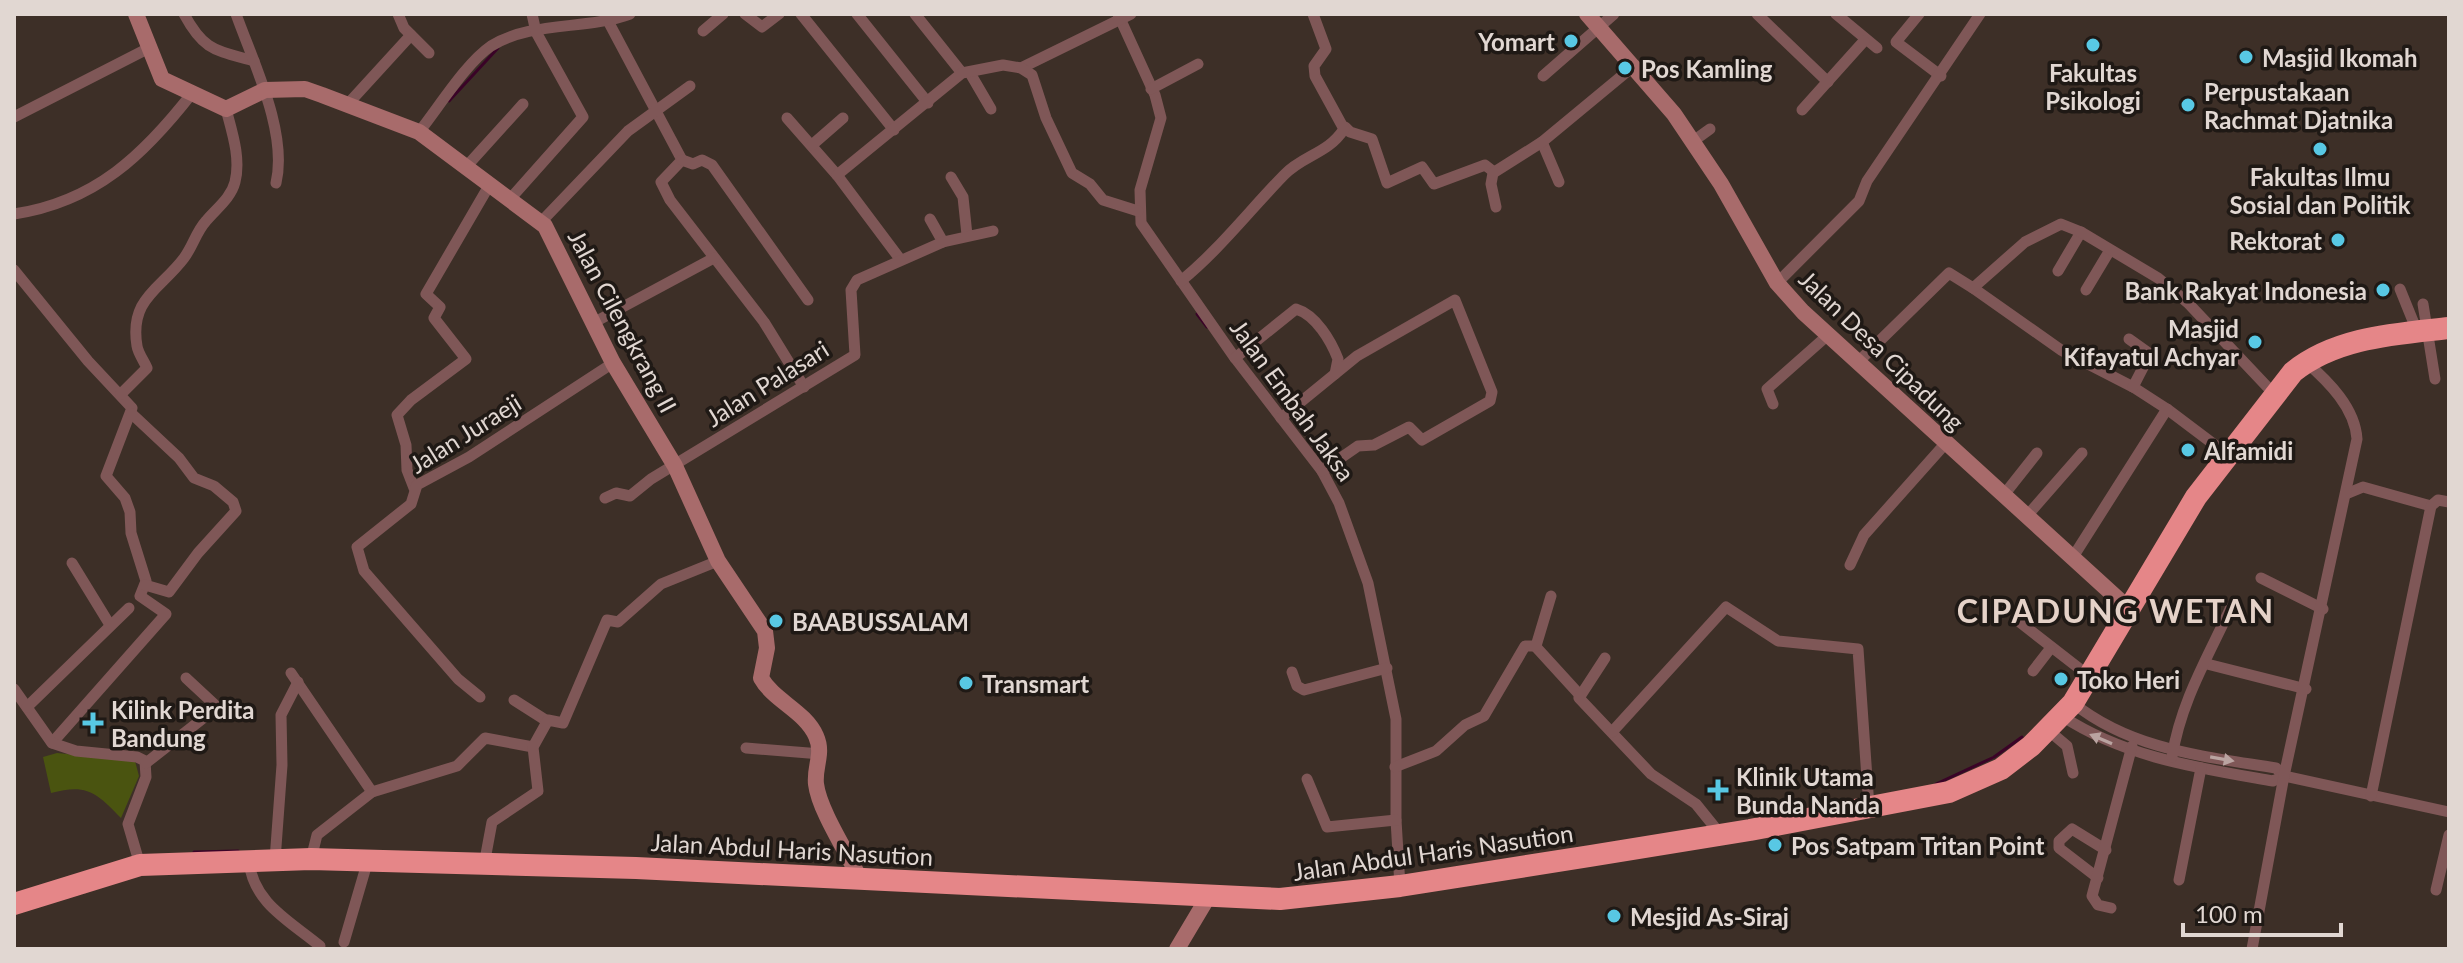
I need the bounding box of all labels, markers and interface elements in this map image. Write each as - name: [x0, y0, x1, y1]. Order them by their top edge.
- place label: Yomart: [1477, 27, 1555, 56]
- marker: Yomart: [1562, 32, 1580, 50]
- marker: Fakultas Psikologi: [2084, 36, 2102, 54]
- place label: Masjid Ikomah: [2262, 43, 2418, 72]
- marker: Masjid Ikomah: [2237, 48, 2255, 66]
- place label: Pos Kamling: [1641, 54, 1773, 83]
- place label: Fakultas Psikologi: [2045, 58, 2141, 115]
- marker: Pos Kamling: [1616, 59, 1634, 77]
- place label: Perpustakaan Rachmat Djatnika: [2204, 77, 2393, 134]
- marker: Perpustakaan Rachmat Djatnika: [2179, 96, 2197, 114]
- marker: Fakultas Ilmu Sosial dan Politik: [2311, 140, 2329, 158]
- place label: Fakultas Ilmu Sosial dan Politik: [2229, 162, 2411, 219]
- street label: Jalan Cilengkrang II: [563, 225, 683, 417]
- place label: Rektorat: [2229, 226, 2322, 255]
- marker: Rektorat: [2329, 231, 2347, 249]
- street label: Jalan Desa Cipadung: [1794, 264, 1970, 436]
- place label: Bank Rakyat Indonesia: [2125, 276, 2367, 305]
- marker: Bank Rakyat Indonesia: [2374, 281, 2392, 299]
- street label: Jalan Embah Jaksa: [1225, 314, 1361, 486]
- place label: Masjid Kifayatul Achyar: [2064, 314, 2239, 371]
- marker: Masjid Kifayatul Achyar: [2246, 333, 2264, 351]
- street label: Jalan Palasari: [700, 334, 834, 432]
- street label: Jalan Juraeji: [404, 387, 526, 479]
- place label: Alfamidi: [2203, 436, 2293, 465]
- marker: Alfamidi: [2179, 441, 2197, 459]
- district label: CIPADUNG WETAN: [1957, 591, 2275, 630]
- place label: BAABUSSALAM: [792, 607, 969, 636]
- marker: BAABUSSALAM: [767, 612, 785, 630]
- place label: Toko Heri: [2077, 665, 2180, 694]
- place label: Transmart: [982, 669, 1089, 698]
- marker: Toko Heri: [2052, 670, 2070, 688]
- marker: Transmart: [957, 674, 975, 692]
- place label: Kilink Perdita Bandung: [111, 695, 254, 752]
- marker: Kilink Perdita Bandung: [82, 712, 104, 734]
- one-way arrow: [2089, 732, 2113, 745]
- one-way arrow: [2210, 753, 2235, 765]
- place label: Klinik Utama Bunda Nanda: [1736, 762, 1880, 819]
- marker: Klinik Utama Bunda Nanda: [1707, 779, 1729, 801]
- street label: Jalan Abdul Haris Nasution: [1291, 818, 1575, 886]
- street label: Jalan Abdul Haris Nasution: [650, 827, 934, 871]
- place label: Pos Satpam Tritan Point: [1791, 831, 2044, 860]
- marker: Pos Satpam Tritan Point: [1766, 836, 1784, 854]
- scale bar: [2183, 887, 2341, 937]
- text: 100 m: [2195, 899, 2263, 928]
- place label: Mesjid As-Siraj: [1630, 902, 1789, 931]
- marker: Mesjid As-Siraj: [1605, 907, 1623, 925]

